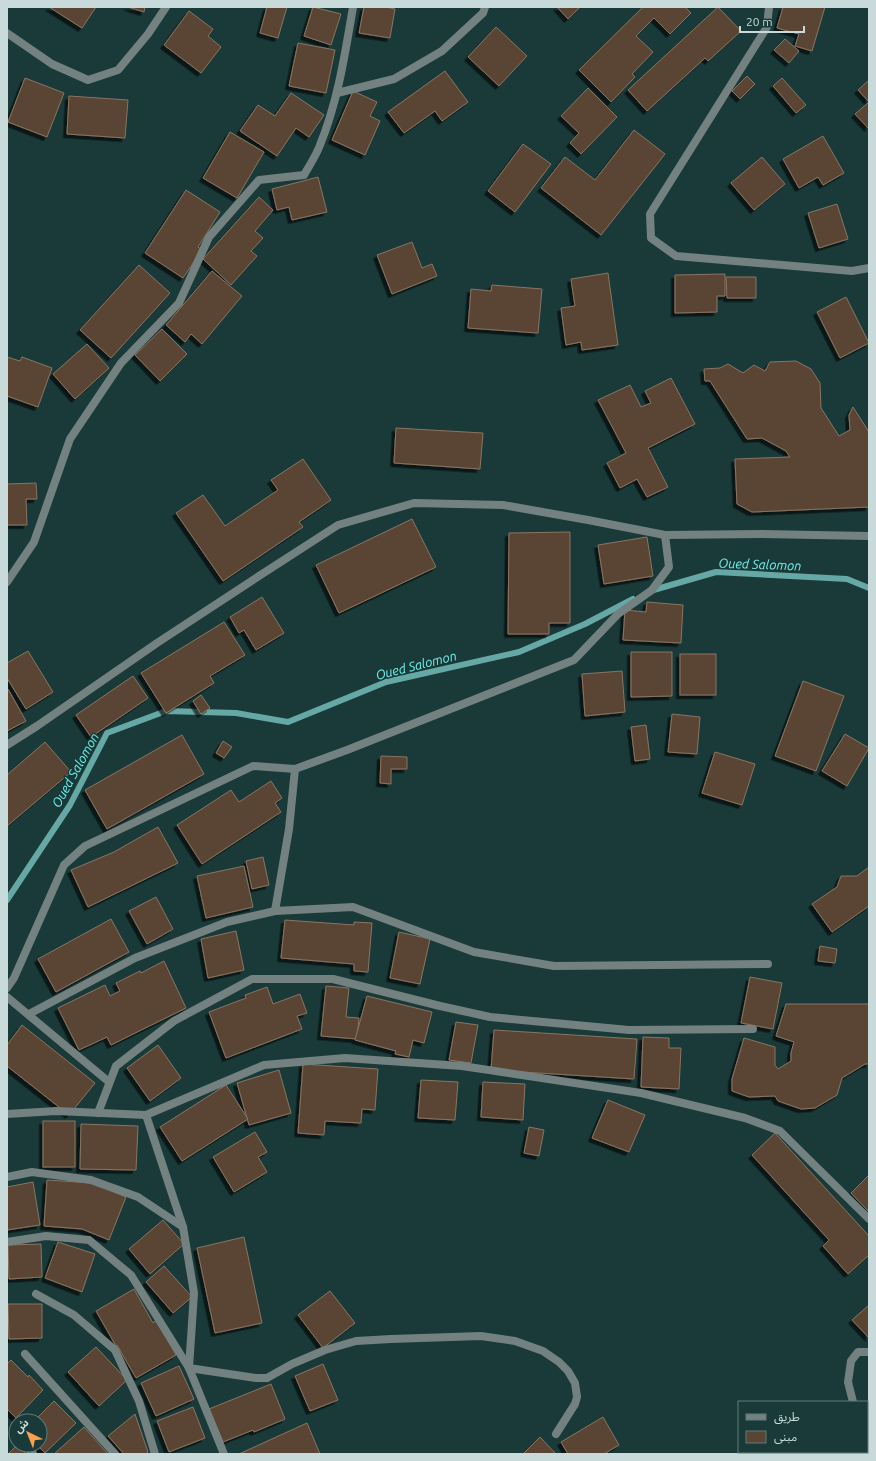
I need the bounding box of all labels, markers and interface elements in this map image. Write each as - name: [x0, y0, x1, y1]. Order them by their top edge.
- scale bar: [740, 8, 804, 34]
- text: 20 m: [746, 15, 773, 28]
- water label: Oued Salomon: [718, 556, 802, 572]
- water label: Oued Salomon: [374, 648, 458, 682]
- water label: Oued Salomon: [49, 730, 101, 810]
- legend: [738, 1401, 868, 1453]
- text: طريق: [774, 1410, 800, 1425]
- north arrow: [8, 1413, 48, 1453]
- text: ش: [12, 1416, 31, 1436]
- text: مبنى: [774, 1430, 797, 1444]

